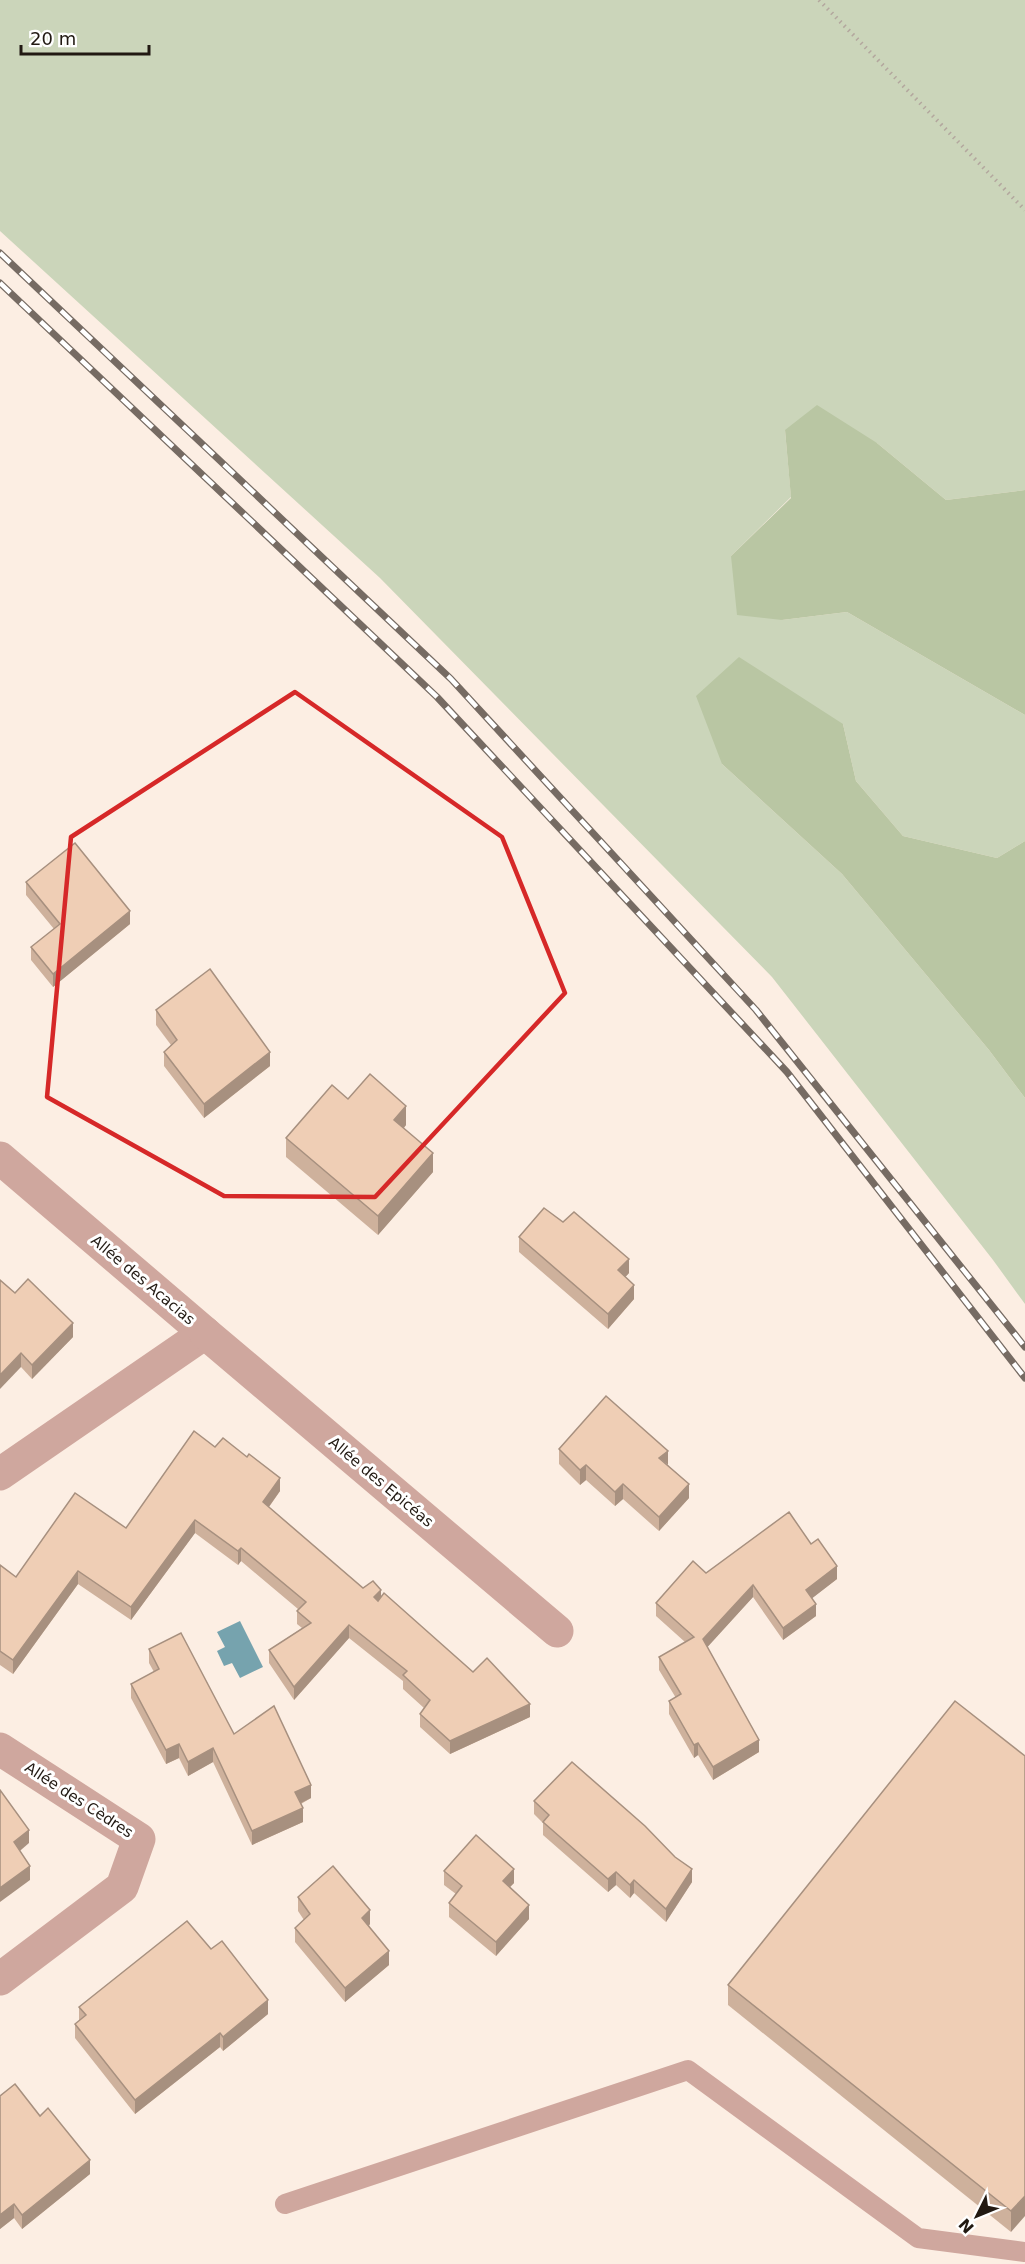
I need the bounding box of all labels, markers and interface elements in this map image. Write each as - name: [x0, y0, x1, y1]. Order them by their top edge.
- scale bar: [21, 18, 148, 56]
- text: 20 m: [30, 28, 76, 49]
- street label: Allée des Acacias: [87, 1231, 199, 1329]
- street label: Allée des Epicéas: [325, 1433, 437, 1531]
- street label: Allée des Cèdres: [22, 1758, 137, 1842]
- north arrow: [947, 2186, 1007, 2246]
- text: N: [955, 2215, 978, 2237]

